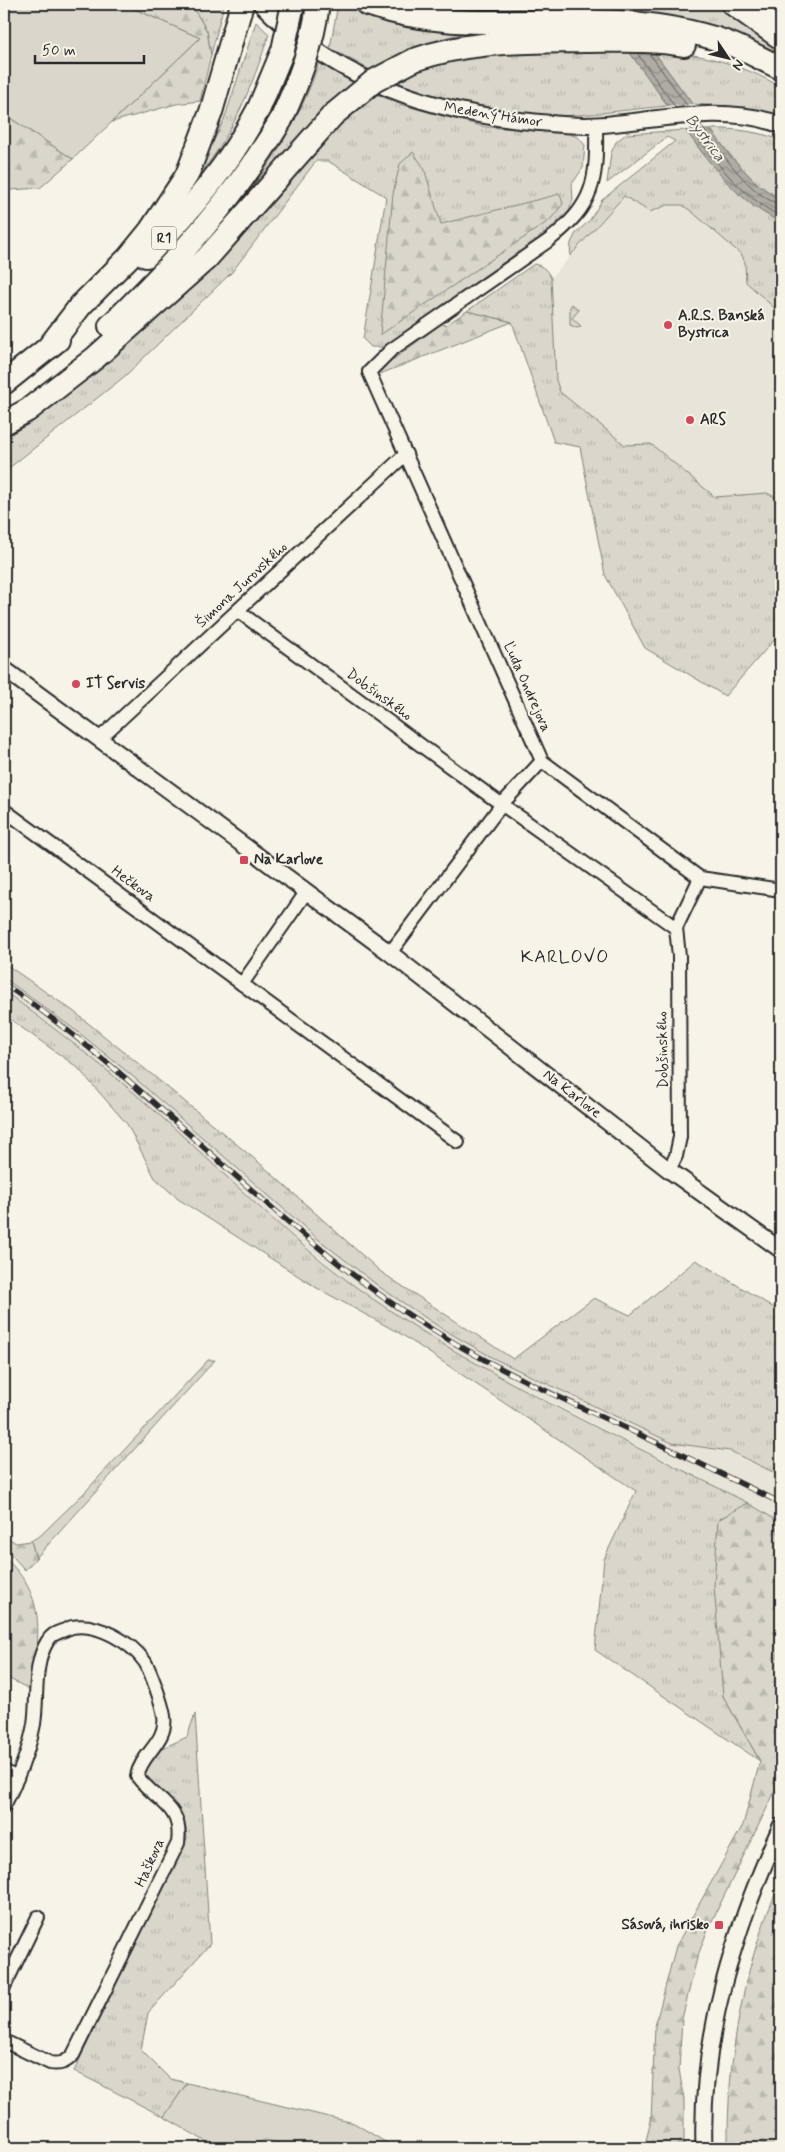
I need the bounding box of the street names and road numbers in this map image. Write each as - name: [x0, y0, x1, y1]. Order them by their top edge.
- street label: Medený Hámor: [442, 97, 544, 133]
- road number: R1: [152, 227, 176, 250]
- street label: Šimona Jurovského: [192, 537, 292, 633]
- street label: Ľuda Ondrejova: [498, 639, 556, 735]
- street label: Dobšinského: [342, 664, 416, 726]
- street label: Hečkova: [107, 861, 159, 907]
- street label: Dobšinského: [652, 1011, 674, 1089]
- street label: Na Karlove: [539, 1065, 605, 1123]
- street label: Haškova: [130, 1835, 170, 1890]

